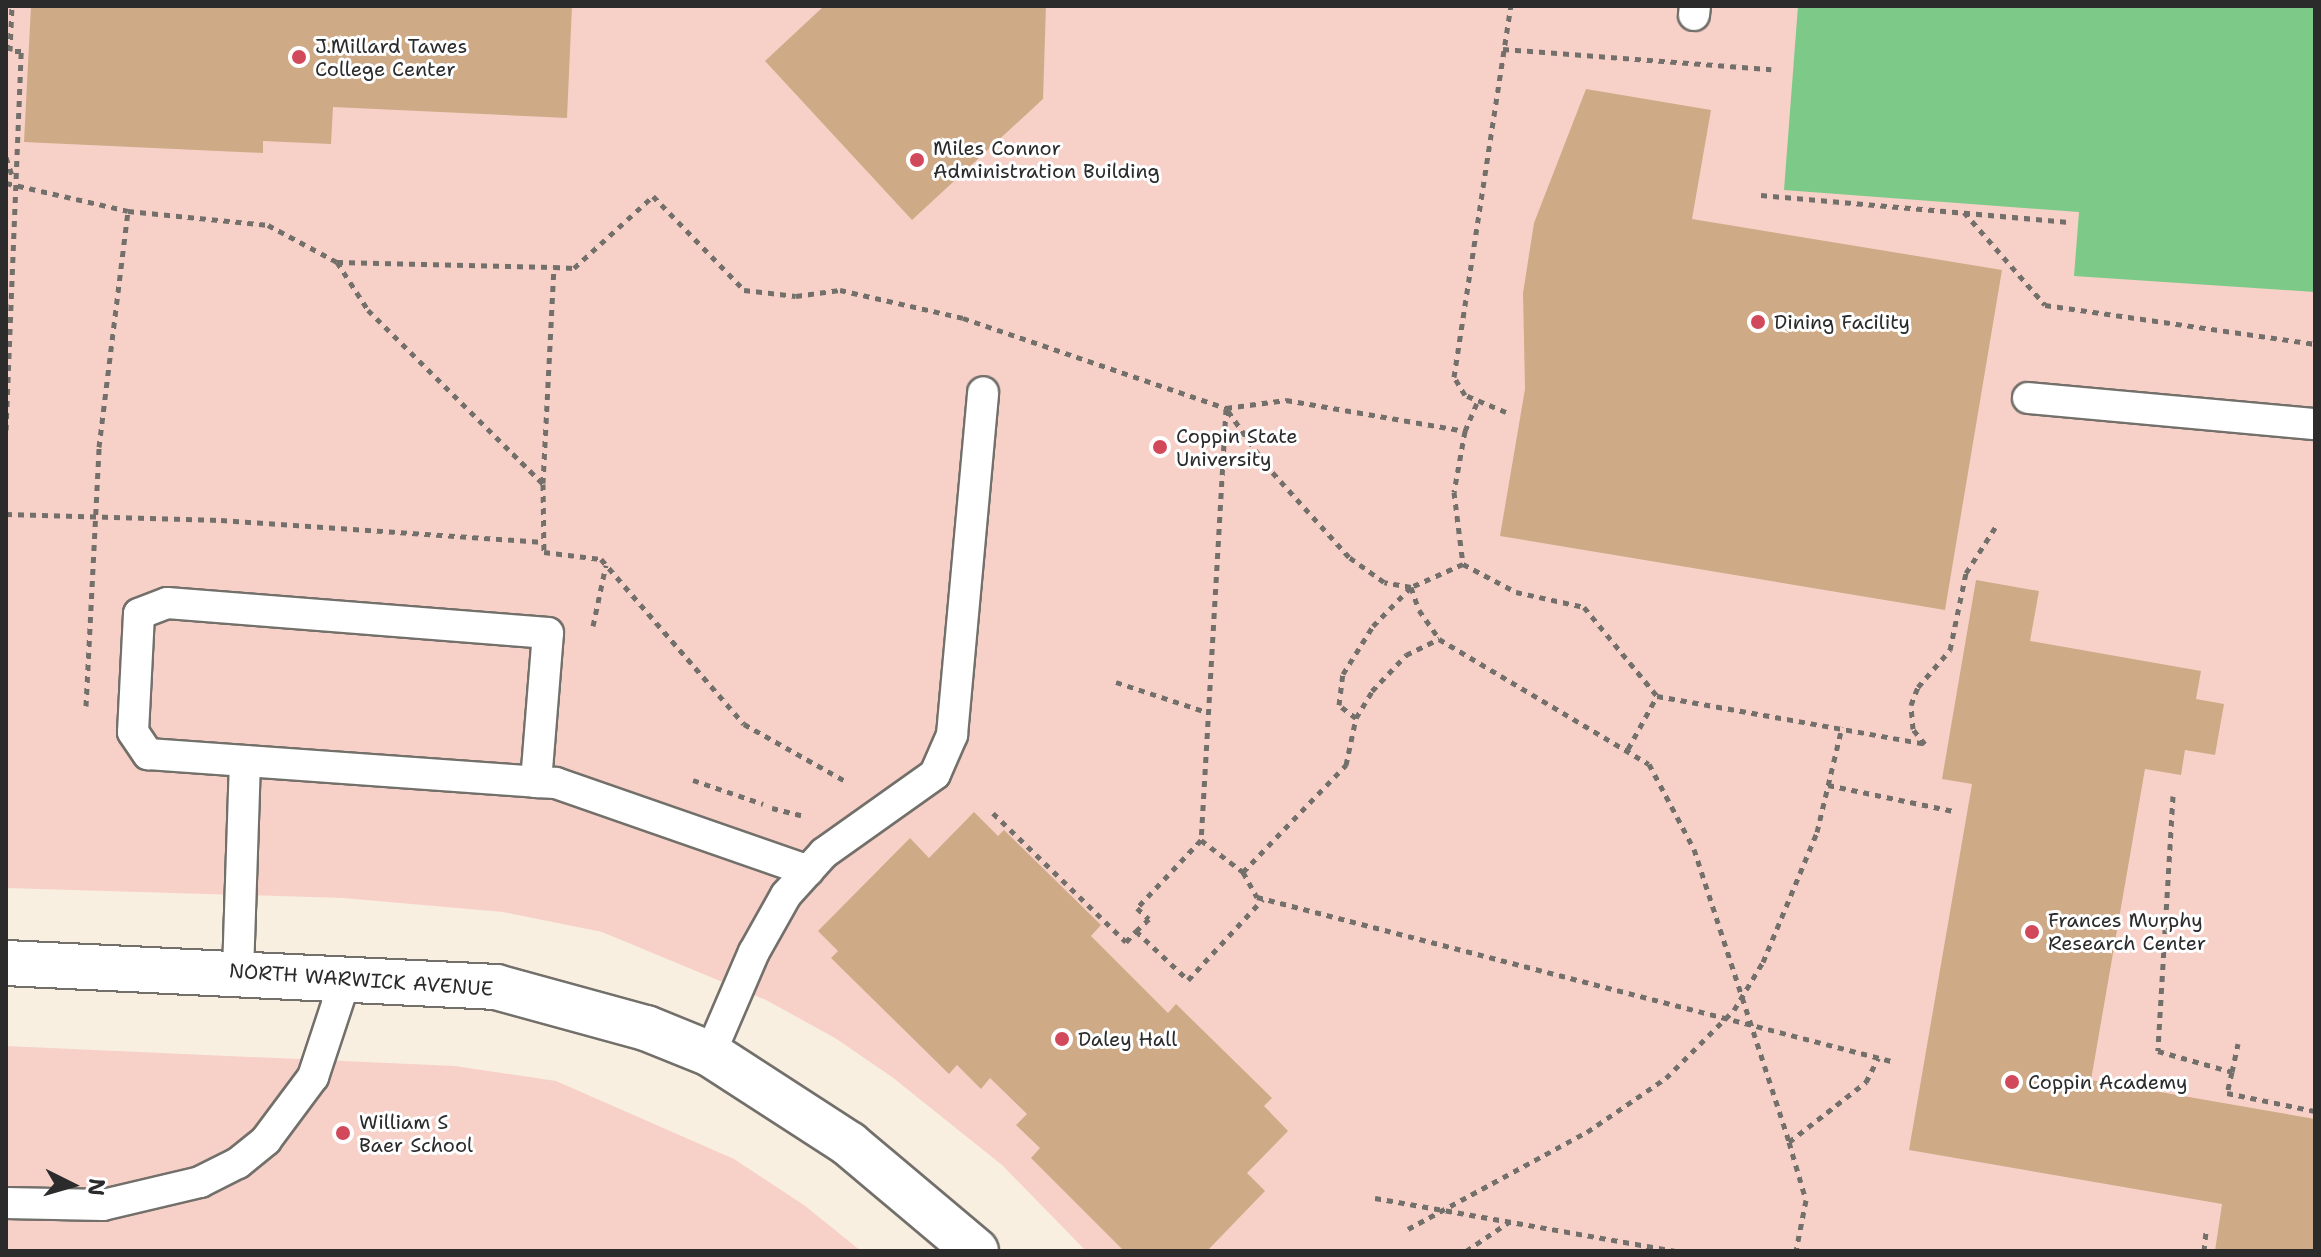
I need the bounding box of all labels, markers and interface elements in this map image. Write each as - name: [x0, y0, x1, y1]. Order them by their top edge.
- place label: J.Millard Tawes College Center: [315, 34, 468, 81]
- marker: J.Millard Tawes College Center: [290, 48, 308, 66]
- place label: Miles Connor Administration Building: [933, 136, 1160, 183]
- marker: Miles Connor Administration Building: [908, 151, 926, 169]
- place label: Dining Facility: [1774, 310, 1910, 334]
- marker: Dining Facility: [1749, 313, 1767, 331]
- place label: Coppin State University: [1176, 424, 1298, 471]
- marker: Coppin State University: [1151, 438, 1169, 456]
- place label: Frances Murphy Research Center: [2048, 908, 2206, 955]
- marker: Frances Murphy Research Center: [2023, 923, 2041, 941]
- street label: NORTH WARWICK AVENUE: [228, 959, 494, 1001]
- place label: Daley Hall: [1078, 1027, 1177, 1051]
- marker: Daley Hall: [1053, 1030, 1071, 1048]
- place label: Coppin Academy: [2028, 1070, 2187, 1094]
- marker: Coppin Academy: [2003, 1073, 2021, 1091]
- place label: William S Baer School: [359, 1110, 473, 1157]
- marker: William S Baer School: [334, 1124, 352, 1142]
- north arrow: [32, 1145, 112, 1225]
- text: N: [81, 1177, 112, 1197]

